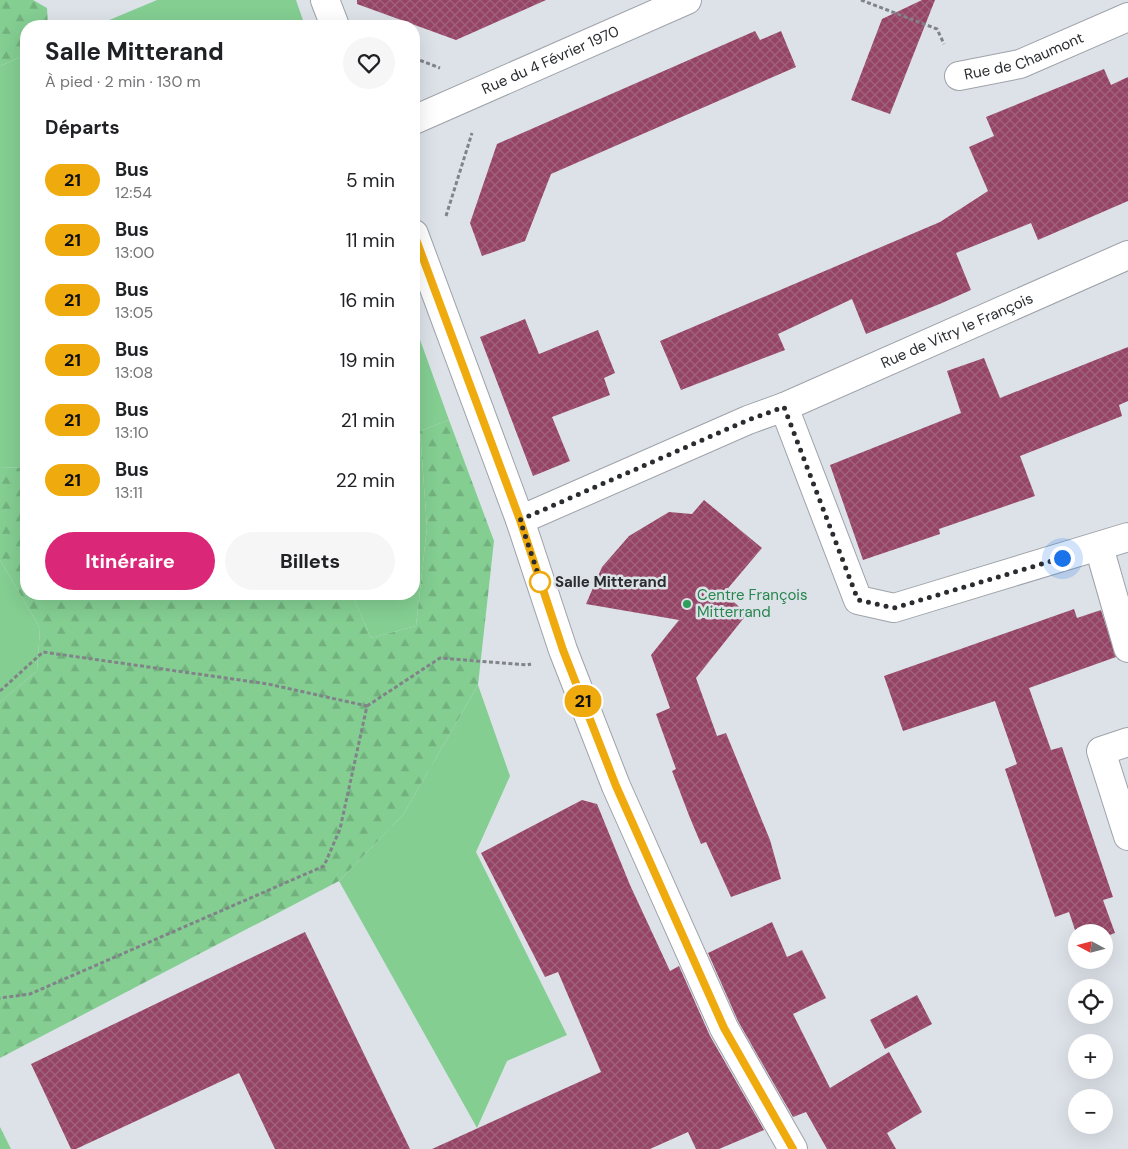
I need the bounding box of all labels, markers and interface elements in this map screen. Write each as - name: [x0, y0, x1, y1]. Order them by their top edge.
- street label: Rue du 4 Février 1970: [479, 21, 622, 99]
- street label: Rue de Chaumont: [962, 28, 1087, 85]
- text: Salle Mitterand: [45, 36, 224, 67]
- button: heart: [343, 37, 395, 89]
- text: À pied · 2 min · 130 m: [45, 71, 201, 92]
- text: Départs: [45, 115, 120, 140]
- text: Bus: [115, 157, 149, 182]
- text: 21: [64, 168, 81, 192]
- text: 5 min: [346, 168, 395, 193]
- text: 12:54: [115, 182, 152, 203]
- text: Bus: [115, 217, 149, 242]
- text: 21: [64, 228, 81, 252]
- text: 11 min: [346, 228, 395, 253]
- text: 13:00: [115, 242, 155, 263]
- text: Bus: [115, 277, 149, 302]
- text: 21: [64, 288, 81, 312]
- text: 16 min: [340, 288, 395, 313]
- street label: Rue de Vitry le François: [878, 288, 1036, 373]
- text: 13:05: [115, 302, 153, 323]
- text: Bus: [115, 337, 149, 362]
- text: 21: [64, 348, 81, 372]
- text: 19 min: [340, 348, 395, 373]
- text: 13:08: [115, 362, 153, 383]
- text: Bus: [115, 397, 149, 422]
- text: 21: [64, 408, 81, 432]
- text: 21 min: [341, 408, 395, 433]
- text: 13:10: [115, 422, 149, 443]
- text: Bus: [115, 457, 149, 482]
- text: 21: [64, 468, 81, 492]
- text: 22 min: [336, 468, 395, 493]
- text: 13:11: [115, 482, 143, 503]
- button: Itinéraire: [45, 532, 215, 590]
- button: Billets: [225, 532, 395, 590]
- your location: [1050, 546, 1075, 571]
- marker: Salle Mitterand: [529, 571, 551, 593]
- place label: Salle Mitterand: [555, 572, 667, 592]
- place label: Centre François Mitterrand: [697, 585, 808, 622]
- marker: Centre François Mitterrand: [681, 598, 693, 610]
- line badge: 21: [560, 685, 606, 717]
- text: 21: [575, 689, 591, 713]
- north arrow: [1068, 924, 1112, 969]
- map controls: [1068, 924, 1113, 1134]
- button: locate: [1068, 979, 1113, 1024]
- button: +: [1068, 1034, 1113, 1079]
- button: −: [1068, 1089, 1113, 1134]

